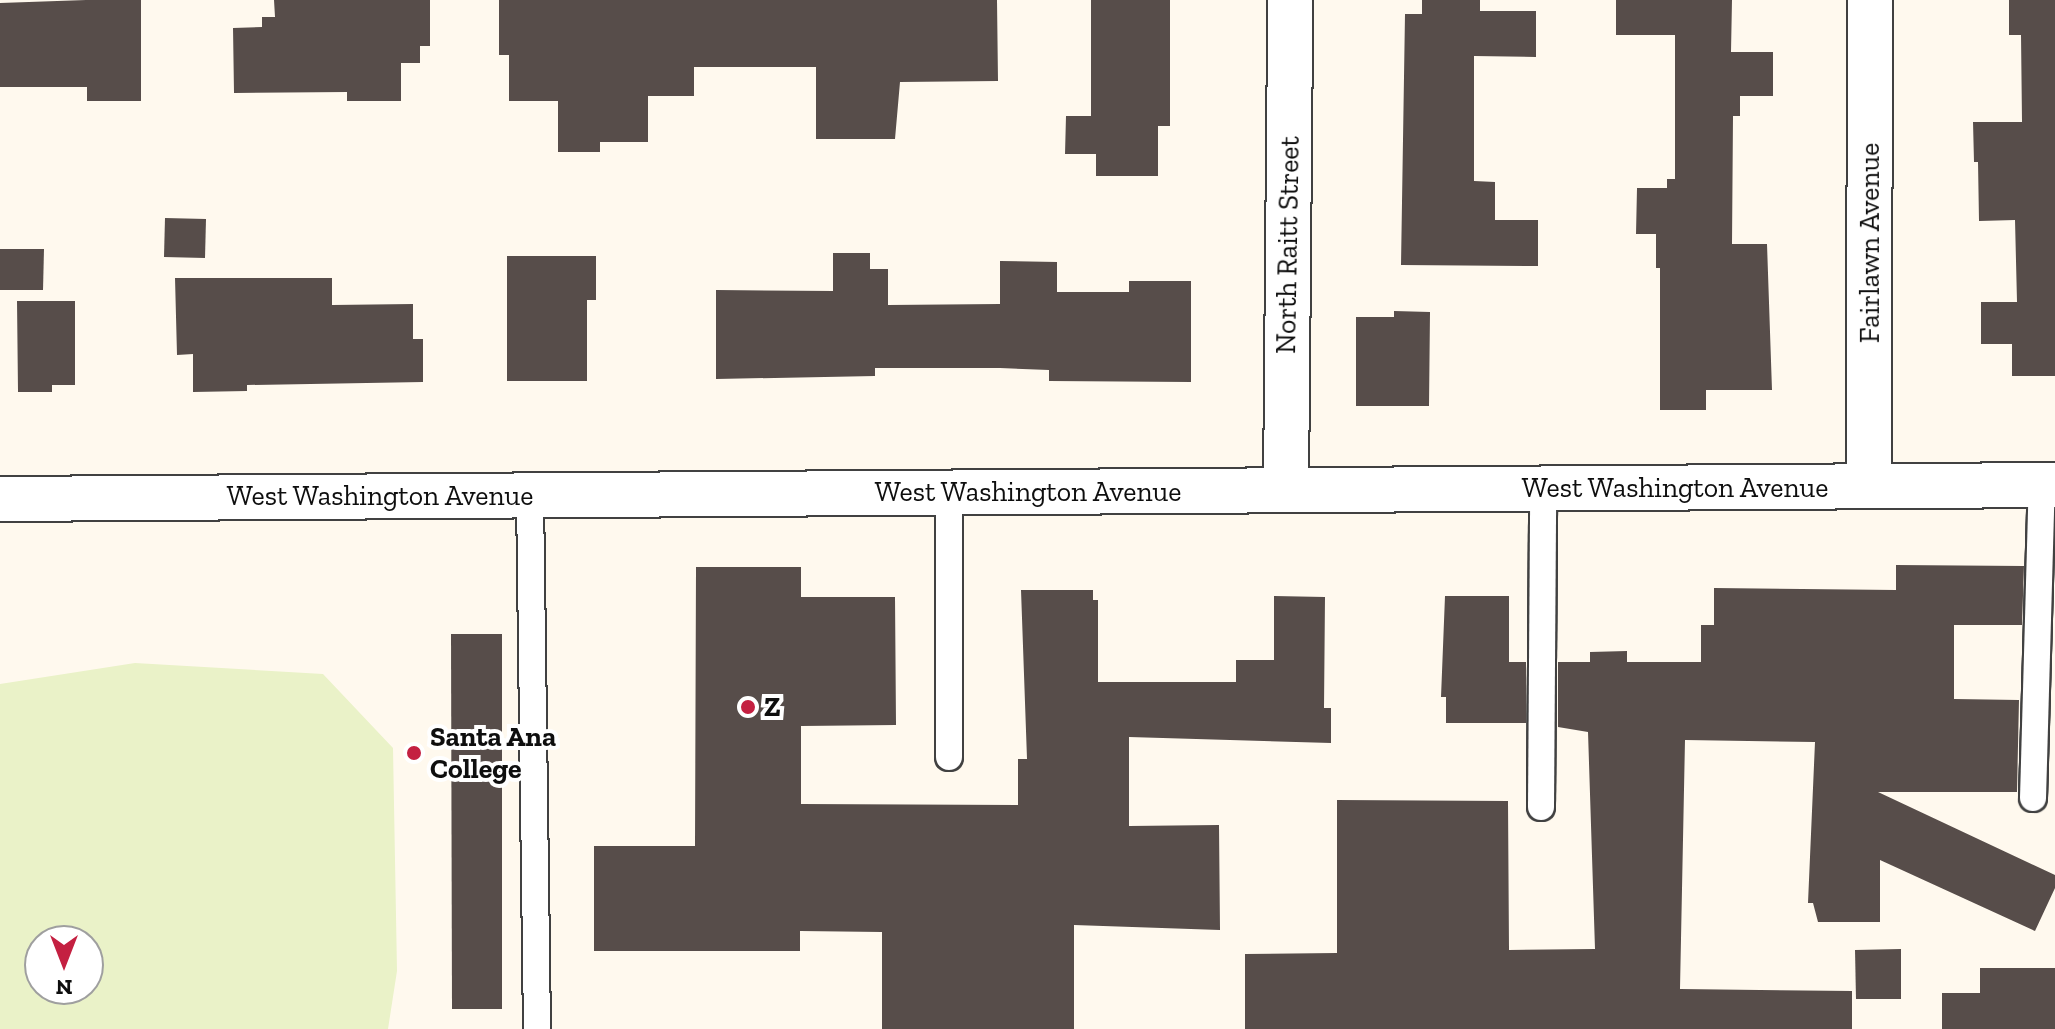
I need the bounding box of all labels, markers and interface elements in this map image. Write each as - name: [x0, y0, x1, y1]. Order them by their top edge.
- street label: North Raitt Street: [1269, 136, 1307, 354]
- street label: Fairlawn Avenue: [1853, 142, 1887, 344]
- street label: West Washington Avenue: [1521, 471, 1829, 505]
- street label: West Washington Avenue: [874, 475, 1182, 509]
- street label: West Washington Avenue: [226, 479, 534, 513]
- place label: Z: [764, 690, 780, 724]
- marker: Z: [739, 698, 757, 716]
- place label: Santa Ana College: [430, 720, 557, 786]
- marker: Santa Ana College: [405, 744, 423, 762]
- north arrow: [24, 925, 104, 1005]
- text: N: [56, 974, 72, 1001]

